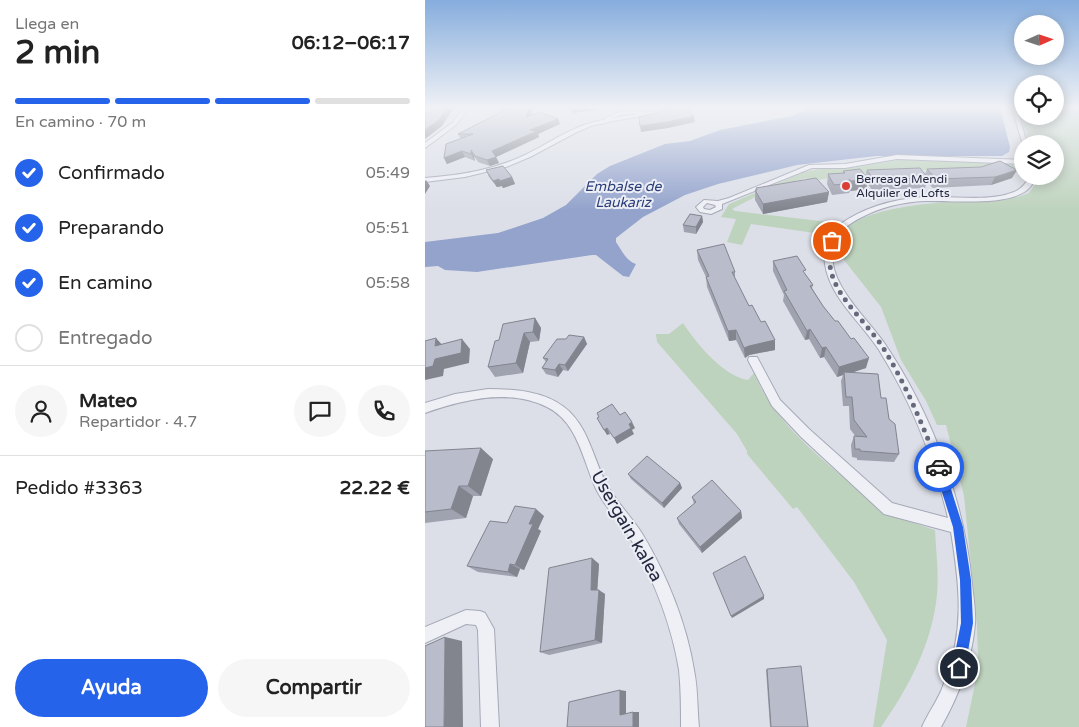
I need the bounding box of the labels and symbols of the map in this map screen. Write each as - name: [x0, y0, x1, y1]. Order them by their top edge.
- north arrow: [1014, 15, 1064, 65]
- place label: Berreaga Mendi Alquiler de Lofts: [856, 172, 950, 200]
- water label: Embalse de Laukariz: [585, 178, 663, 211]
- marker: Berreaga Mendi Alquiler de Lofts: [840, 180, 852, 192]
- pin: [811, 220, 853, 262]
- courier: [914, 442, 964, 492]
- street label: Usergain kalea: [586, 466, 668, 586]
- pin: [938, 647, 980, 689]

